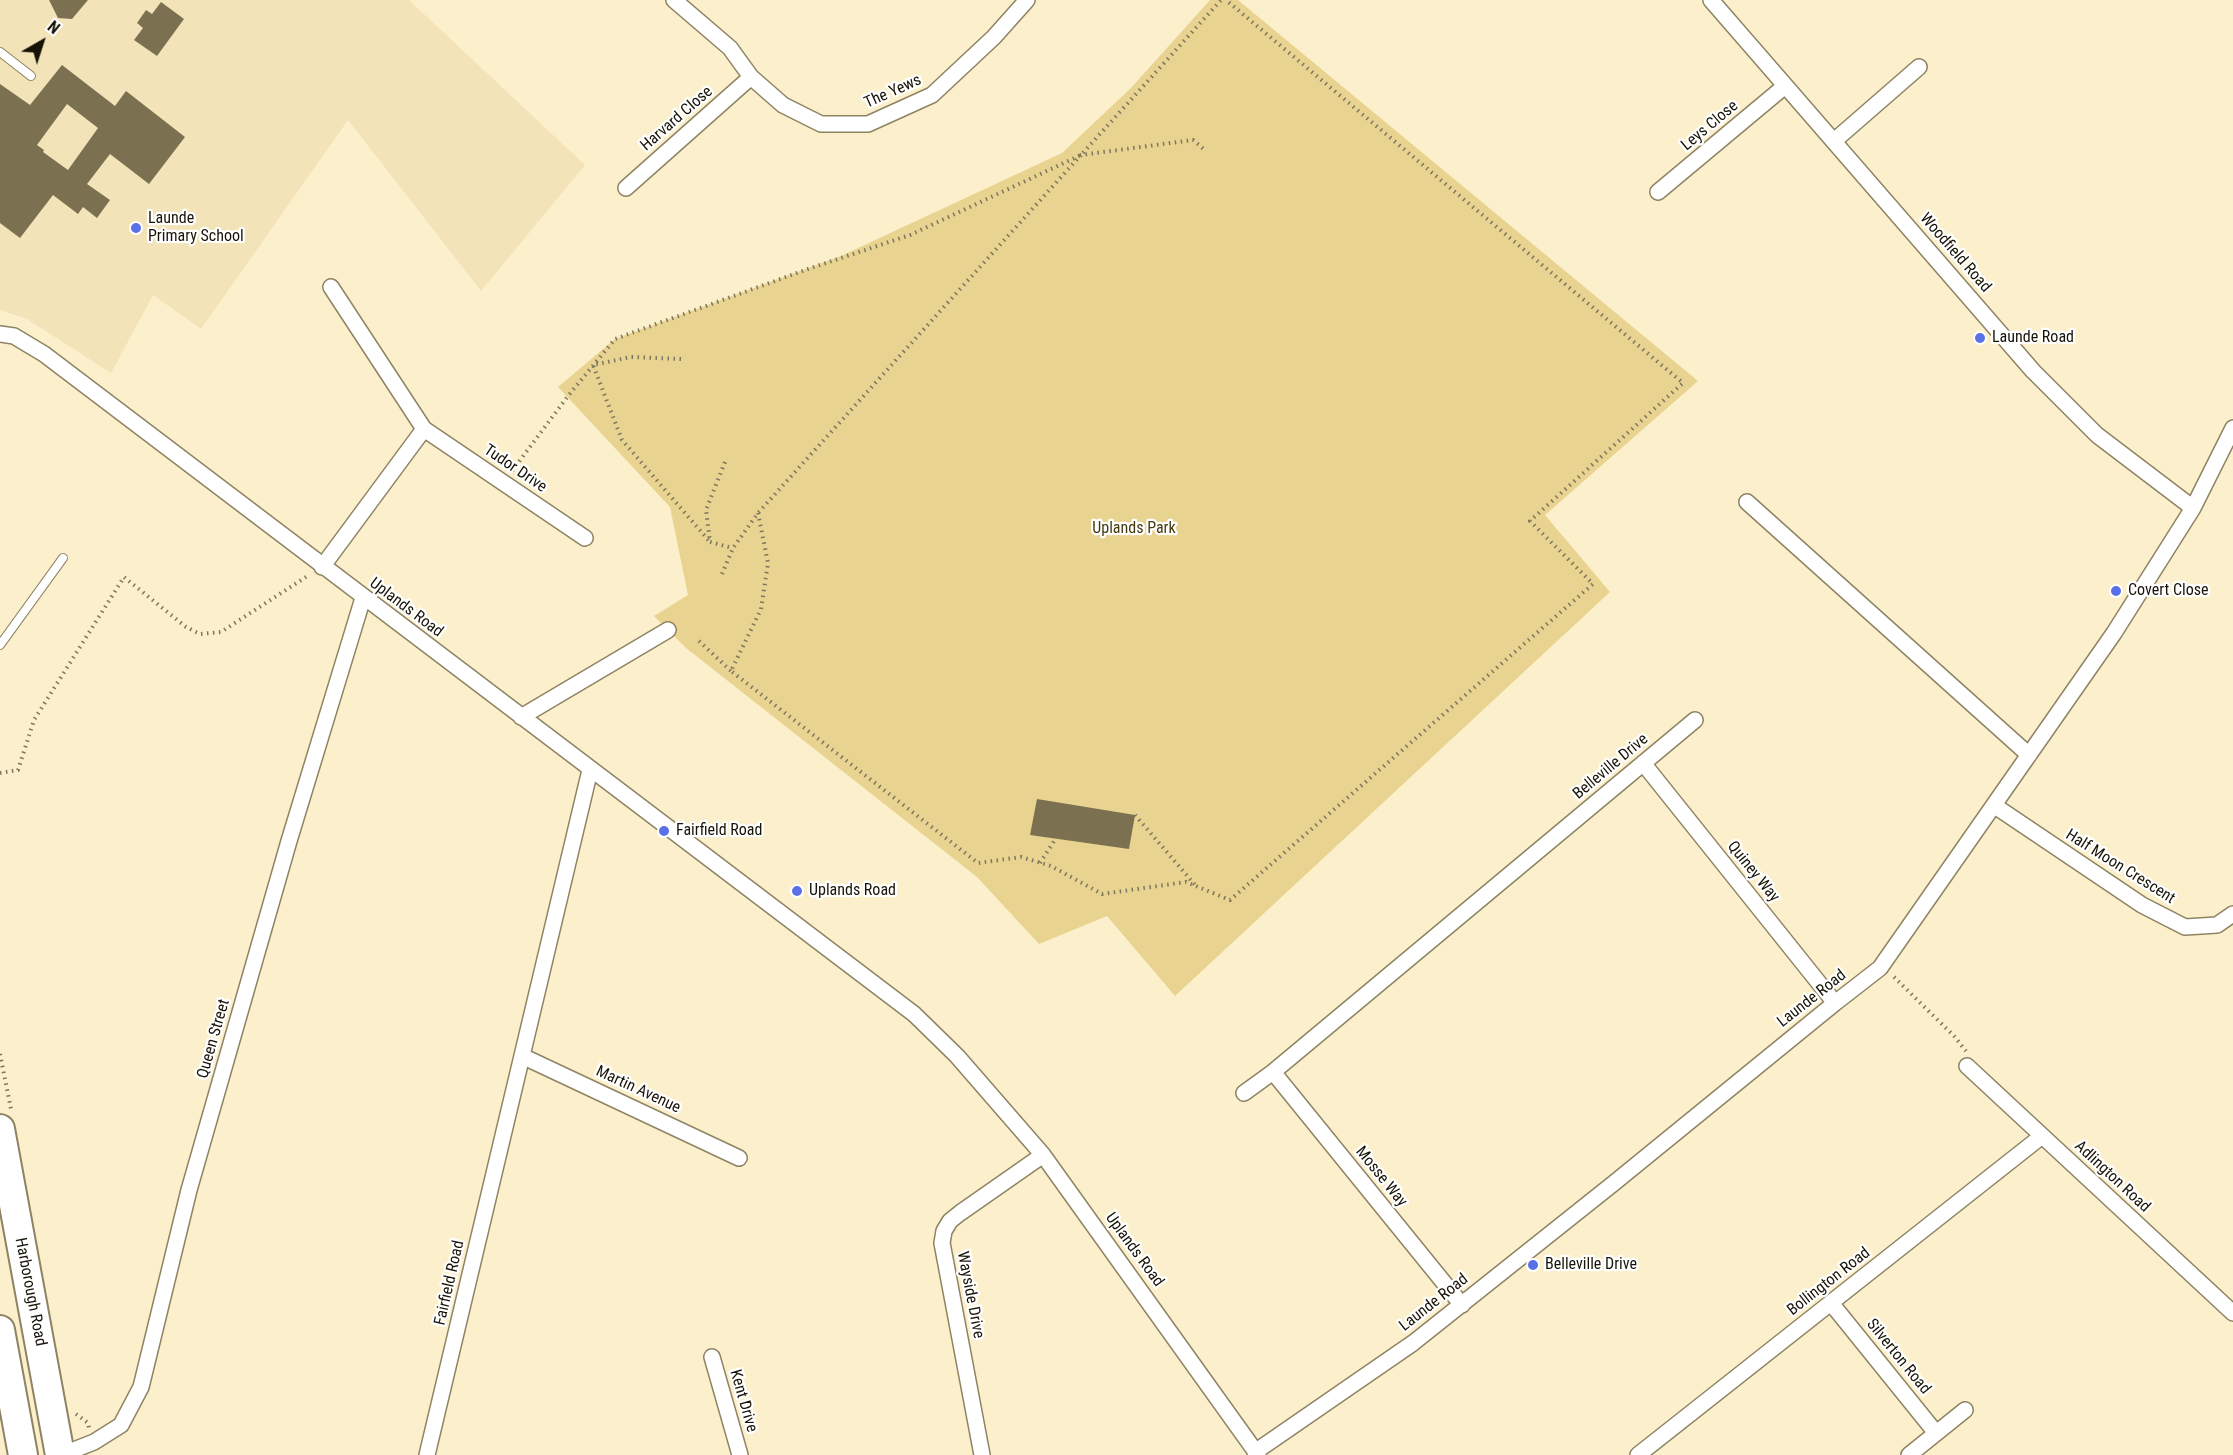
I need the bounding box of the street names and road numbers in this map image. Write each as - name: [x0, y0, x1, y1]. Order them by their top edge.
- street label: The Yews: [862, 71, 924, 113]
- street label: Harvard Close: [637, 83, 717, 155]
- street label: Leys Close: [1678, 97, 1742, 155]
- street label: Woodfield Road: [1915, 209, 1995, 297]
- street label: Tudor Drive: [480, 441, 550, 497]
- street label: Uplands Road: [365, 574, 447, 642]
- street label: Belleville Drive: [1570, 730, 1652, 804]
- street label: Half Moon Crescent: [2062, 826, 2178, 908]
- street label: Quiney Way: [1723, 838, 1783, 906]
- street label: Launde Road: [1774, 966, 1850, 1032]
- street label: Queen Street: [194, 997, 234, 1081]
- street label: Martin Avenue: [593, 1062, 683, 1118]
- street label: Adlington Road: [2070, 1137, 2154, 1217]
- street label: Mosse Way: [1351, 1143, 1411, 1211]
- street label: Uplands Road: [1101, 1209, 1167, 1291]
- street label: Harborough Road: [10, 1236, 50, 1348]
- street label: Fairfield Road: [431, 1239, 469, 1327]
- street label: Bollington Road: [1784, 1244, 1874, 1320]
- street label: Wayside Drive: [952, 1250, 988, 1340]
- street label: Launde Road: [1396, 1270, 1472, 1336]
- street label: Silverton Road: [1862, 1315, 1934, 1399]
- street label: Kent Drive: [725, 1368, 761, 1434]

